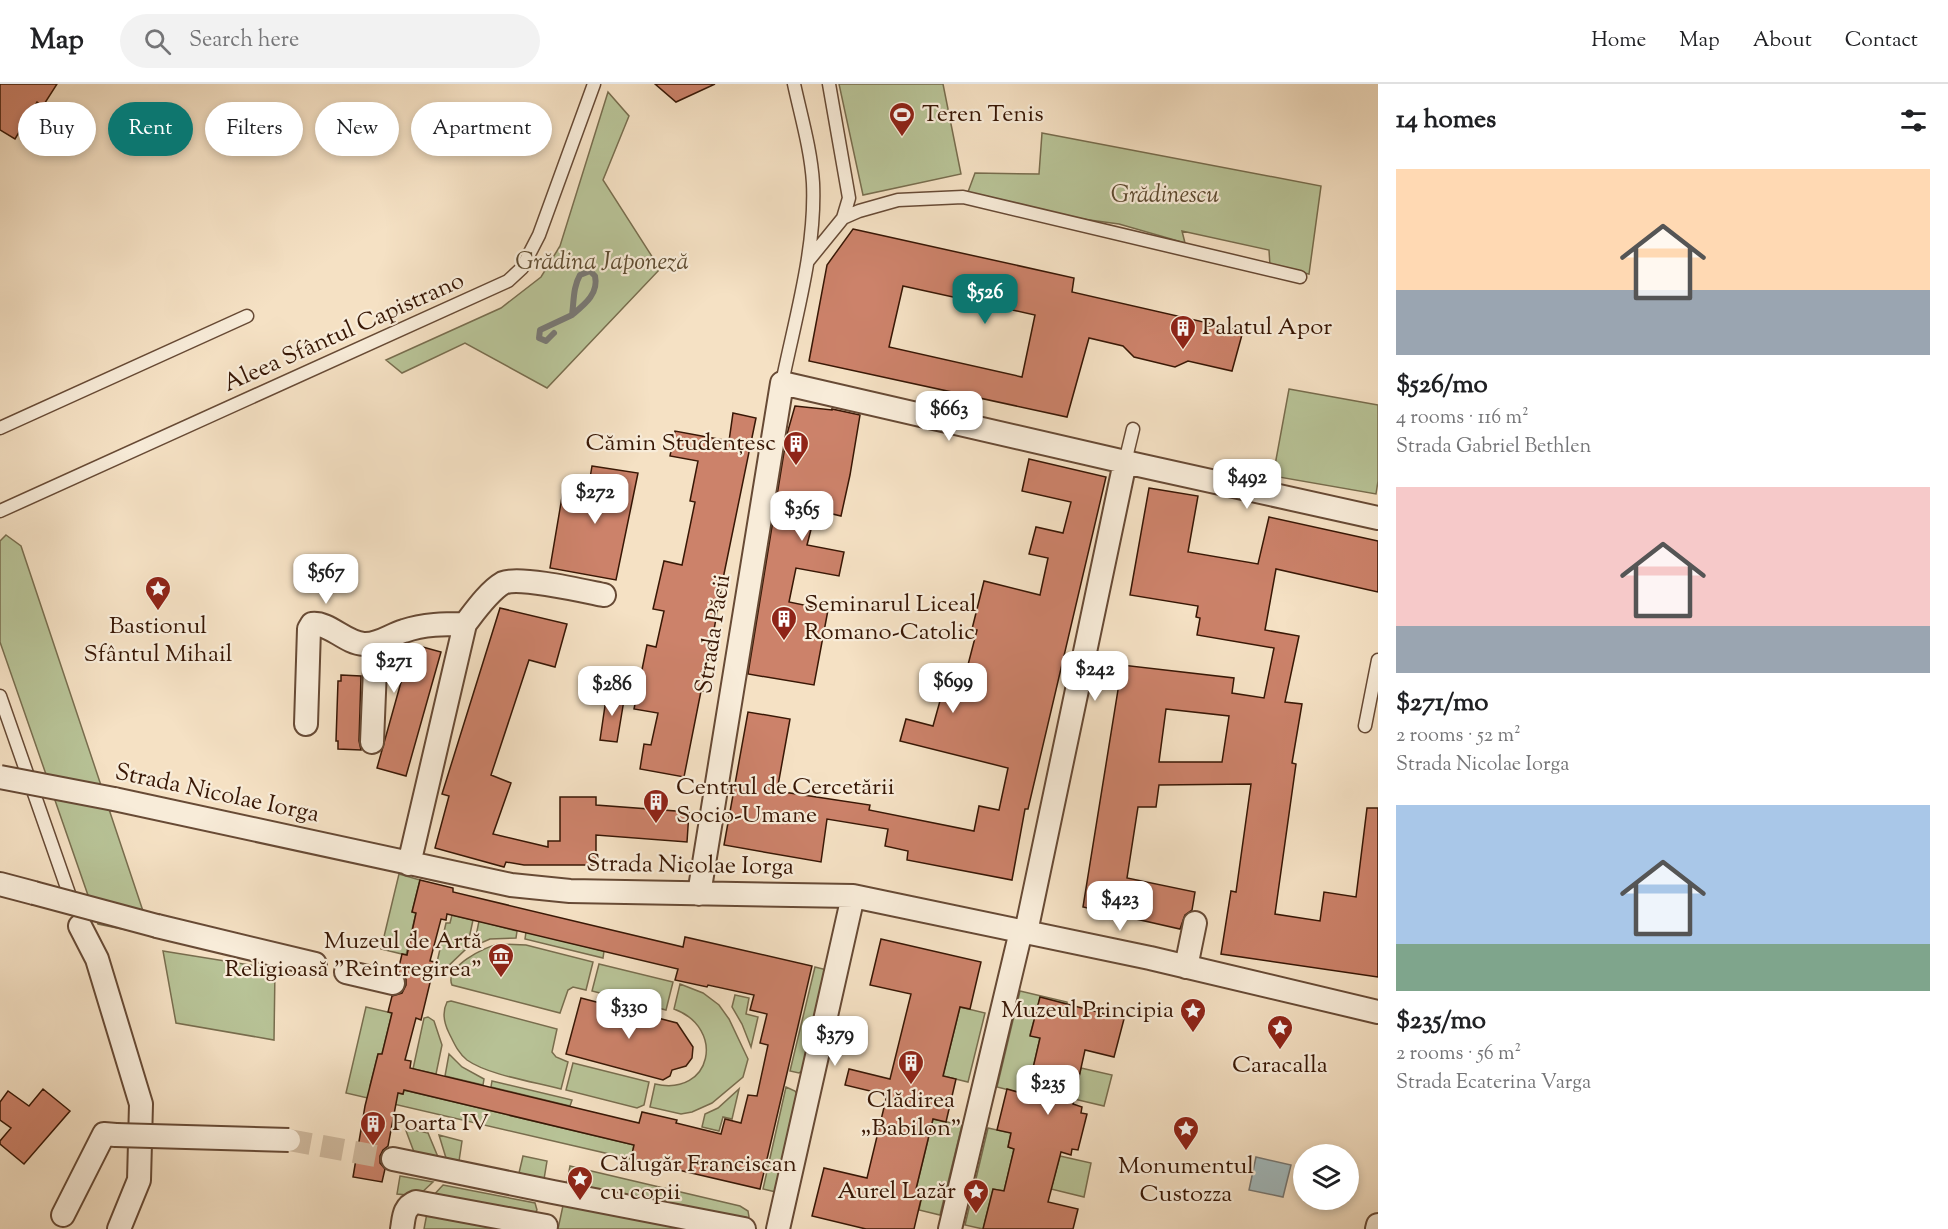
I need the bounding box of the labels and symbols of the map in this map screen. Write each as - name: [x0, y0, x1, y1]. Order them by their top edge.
- place label: Teren Tenis: [922, 98, 1044, 132]
- sports icon: Teren Tenis: [887, 100, 917, 138]
- park label: Grădinescu: [1111, 179, 1220, 213]
- park label: Grădina Japoneză: [515, 246, 689, 280]
- street label: Aleea Sfântul Capistrano: [218, 264, 470, 402]
- pin: $526: [949, 274, 1021, 325]
- place label: Palatul Apor: [1202, 311, 1332, 345]
- building icon: Palatul Apor: [1168, 313, 1198, 351]
- pin: $663: [913, 391, 985, 442]
- place label: Cămin Studențesc: [586, 427, 776, 461]
- building icon: Cămin Studențesc: [781, 429, 811, 467]
- pin: $492: [1211, 459, 1283, 510]
- pin: $272: [559, 474, 631, 525]
- pin: $365: [766, 491, 838, 542]
- pin: $567: [290, 554, 362, 605]
- street label: Strada Păcii: [688, 572, 740, 696]
- place icon: Bastionul Sfântul Mihail: [143, 574, 173, 612]
- place label: Seminarul Liceal Romano-Catolic: [804, 588, 977, 650]
- building icon: Seminarul Liceal Romano-Catolic: [769, 604, 799, 642]
- place label: Bastionul Sfântul Mihail: [84, 610, 233, 672]
- pin: $271: [358, 643, 430, 694]
- pin: $242: [1059, 651, 1131, 702]
- pin: $699: [917, 663, 989, 714]
- pin: $286: [576, 666, 648, 717]
- street label: Strada Nicolae Iorga: [112, 756, 322, 832]
- place label: Centrul de Cercetării Socio-Umane: [676, 771, 895, 833]
- building icon: Centrul de Cercetării Socio-Umane: [641, 787, 671, 825]
- street label: Strada Nicolae Iorga: [586, 847, 794, 885]
- pin: $423: [1084, 881, 1156, 932]
- place label: Muzeul de Artă Religioasă "Reîntregirea": [225, 925, 482, 987]
- museum icon: Muzeul de Artă Religioasă "Reîntregirea": [486, 941, 516, 979]
- pin: $330: [593, 989, 665, 1040]
- place label: Muzeul Principia: [1001, 994, 1174, 1028]
- place icon: Muzeul Principia: [1178, 996, 1208, 1034]
- place icon: Caracalla: [1265, 1013, 1295, 1051]
- pin: $379: [799, 1016, 871, 1067]
- building icon: Clădirea „Babilon”: [896, 1048, 926, 1086]
- place label: Caracalla: [1232, 1049, 1328, 1083]
- pin: $235: [1012, 1065, 1084, 1116]
- place label: Clădirea „Babilon”: [861, 1084, 962, 1146]
- place label: Poarta IV: [392, 1107, 489, 1141]
- building icon: Poarta IV: [358, 1109, 388, 1147]
- place icon: Monumentul Custozza: [1171, 1114, 1201, 1152]
- place label: Călugăr Franciscan cu copii: [600, 1148, 797, 1210]
- place label: Monumentul Custozza: [1118, 1150, 1254, 1212]
- place icon: Călugăr Franciscan cu copii: [565, 1164, 595, 1202]
- place label: Aurel Lazăr: [837, 1175, 956, 1209]
- place icon: Aurel Lazăr: [961, 1177, 991, 1215]

